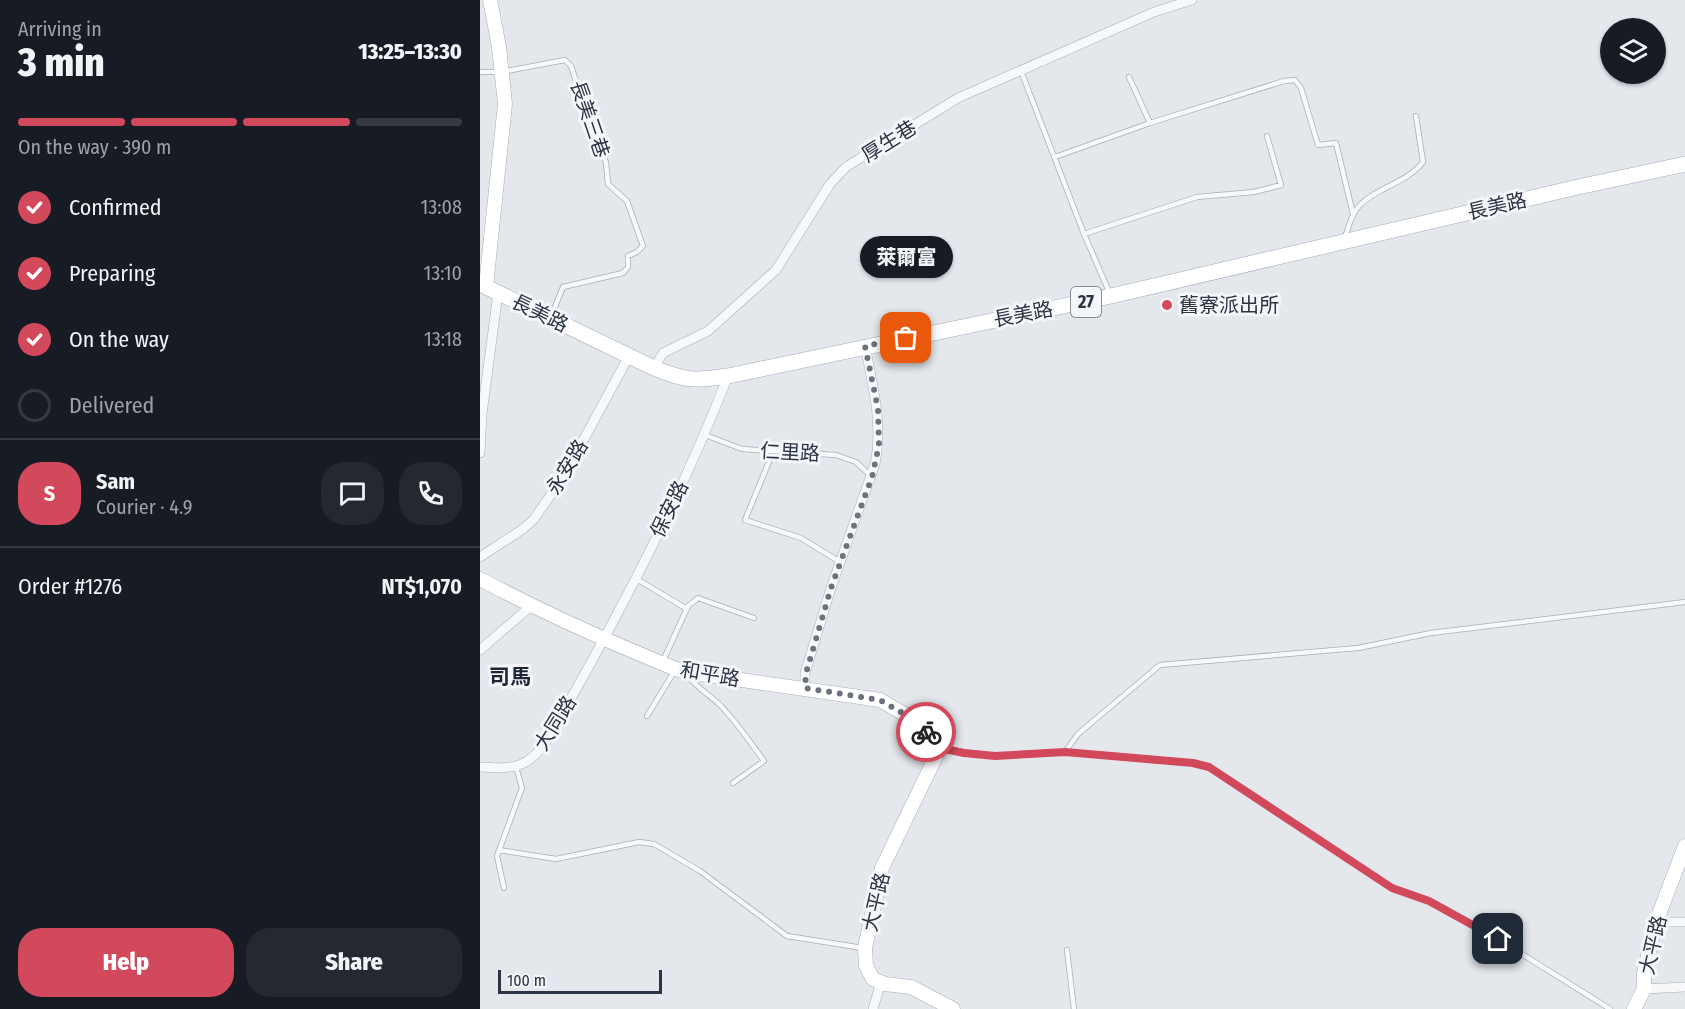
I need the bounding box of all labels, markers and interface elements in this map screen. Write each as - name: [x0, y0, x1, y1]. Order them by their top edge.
- text: Arriving in: [18, 17, 102, 41]
- map controls: [1600, 18, 1666, 84]
- button: layers: [1600, 18, 1666, 84]
- text: 13:25–13:30: [358, 38, 462, 65]
- text: 3 min: [18, 40, 105, 86]
- street label: 長美三巷: [566, 77, 614, 161]
- street label: 厚生巷: [857, 115, 921, 167]
- text: On the way · 390 m: [18, 135, 171, 159]
- street label: 長美路: [1465, 188, 1529, 224]
- icon: check: [18, 191, 51, 224]
- text: Confirmed: [69, 194, 162, 221]
- text: 13:08: [421, 195, 462, 219]
- callout: 萊爾富: [860, 236, 952, 278]
- text: 萊爾富: [877, 245, 937, 269]
- icon: check: [18, 257, 51, 290]
- text: Preparing: [69, 260, 155, 287]
- text: 13:10: [424, 261, 462, 285]
- road number: 27: [1071, 287, 1101, 317]
- street label: 長美路: [508, 289, 572, 337]
- place label: 舊寮派出所: [1179, 293, 1279, 317]
- street label: 長美路: [991, 296, 1055, 332]
- marker: 舊寮派出所: [1160, 298, 1174, 312]
- pin: [880, 312, 931, 363]
- icon: bag: [889, 321, 922, 354]
- icon: check: [18, 323, 51, 356]
- text: On the way: [69, 326, 169, 353]
- text: 13:18: [424, 327, 462, 351]
- text: Delivered: [69, 392, 154, 419]
- street label: 永安路: [541, 435, 593, 499]
- street label: 仁里路: [759, 438, 821, 466]
- button: chat: [321, 462, 384, 525]
- button: phone: [399, 462, 462, 525]
- text: Sam: [96, 468, 135, 495]
- street label: 保安路: [645, 477, 693, 541]
- text: S: [44, 480, 55, 507]
- text: Courier · 4.9: [96, 495, 192, 519]
- text: Order #1276: [18, 573, 122, 600]
- text: NT$1,070: [382, 573, 462, 600]
- street label: 和平路: [678, 657, 742, 691]
- district label: 司馬: [489, 664, 531, 690]
- street label: 大同路: [529, 691, 581, 755]
- courier: [896, 702, 956, 762]
- icon: bike: [910, 716, 943, 749]
- street label: 大平路: [858, 870, 894, 934]
- pin: [1472, 913, 1523, 964]
- street label: 大平路: [1635, 913, 1671, 977]
- icon: home: [1481, 922, 1514, 955]
- button: Help: [18, 928, 234, 997]
- button: Share: [246, 928, 462, 997]
- scale bar: [498, 967, 662, 994]
- text: 100 m: [507, 971, 546, 990]

